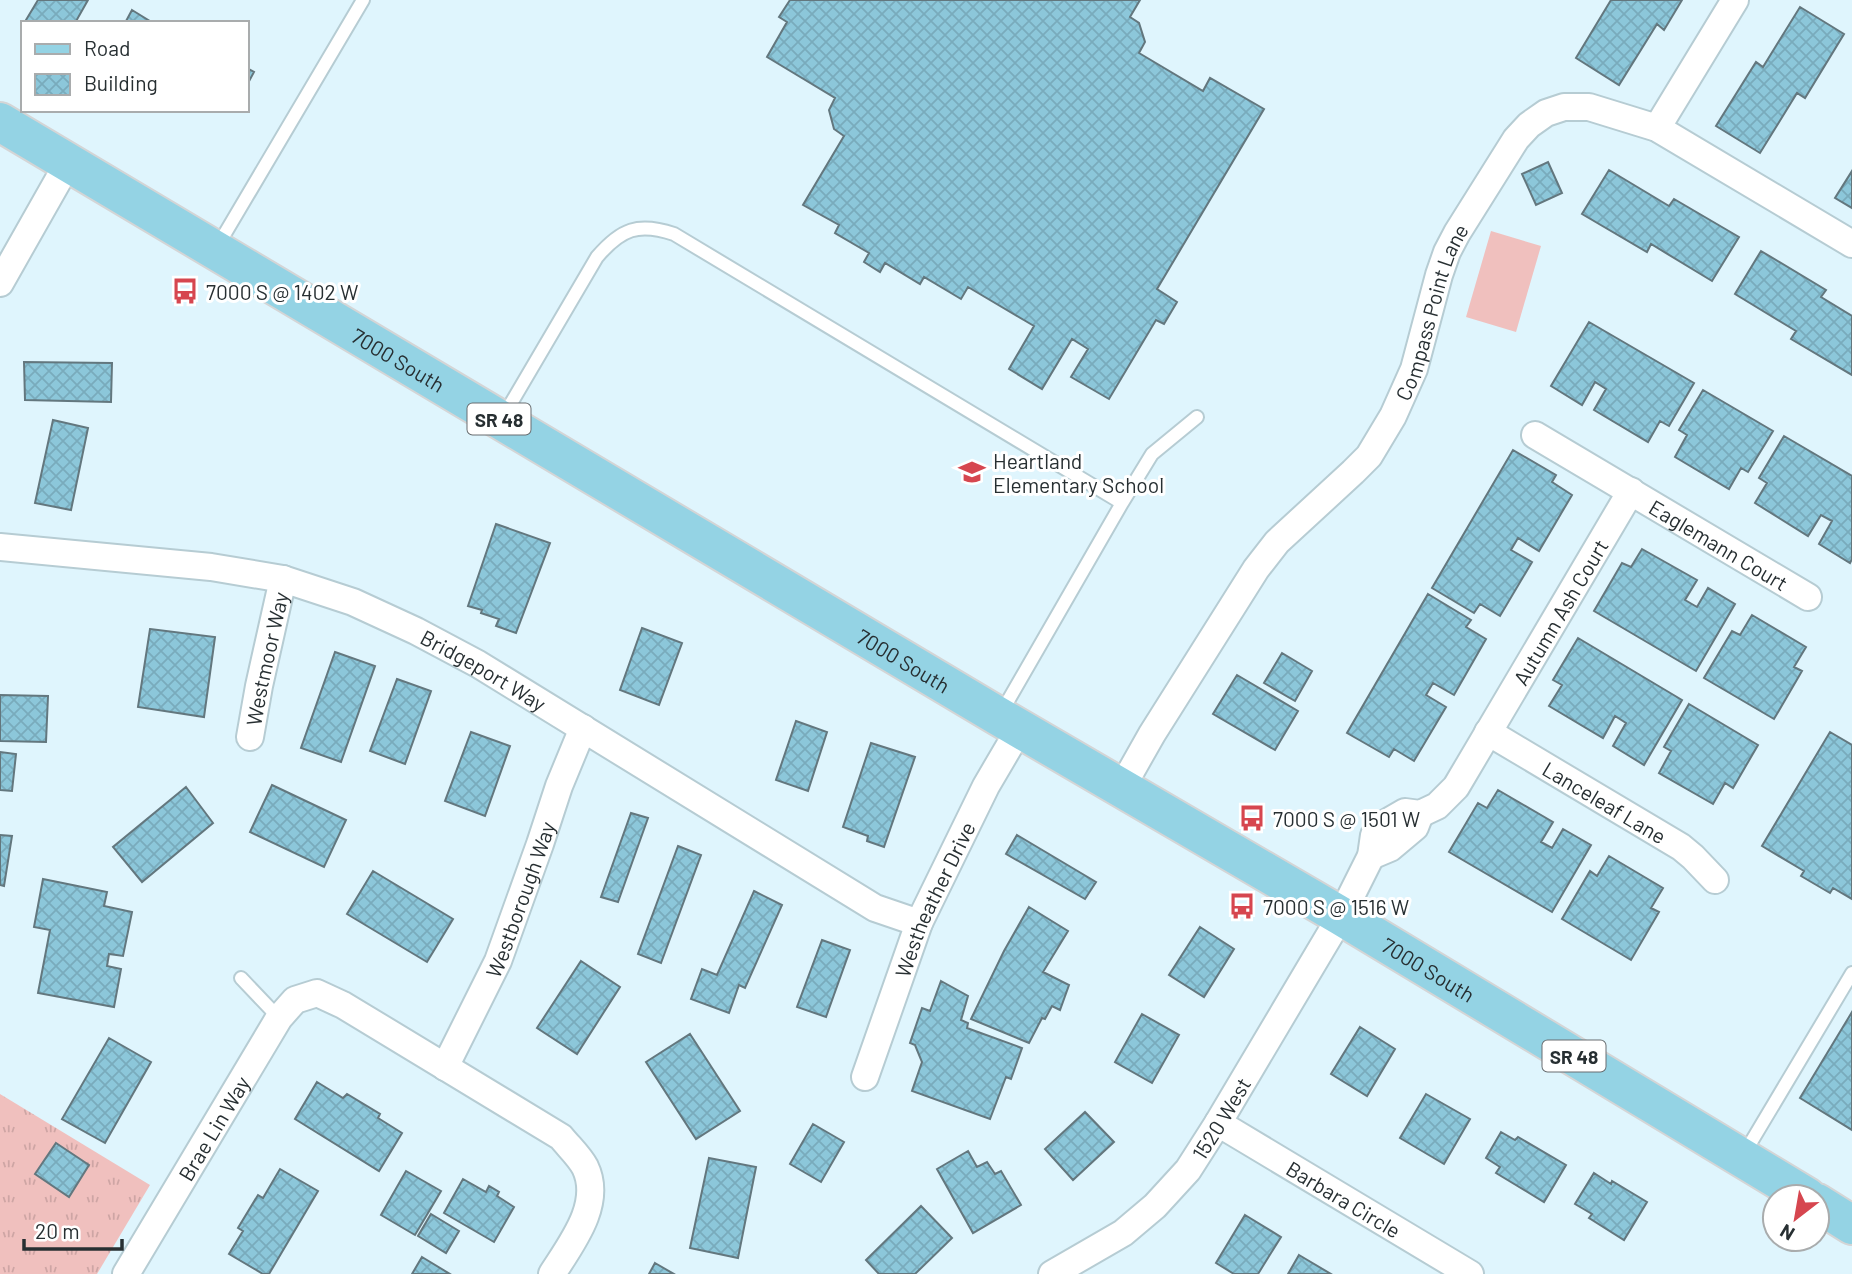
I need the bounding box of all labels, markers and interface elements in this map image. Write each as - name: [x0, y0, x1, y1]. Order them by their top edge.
- legend: [21, 21, 248, 112]
- text: Road: [84, 35, 130, 60]
- text: Building: [84, 70, 158, 95]
- street label: Compass Point Lane: [1389, 219, 1473, 404]
- bus stop icon: 7000 S @ 1402 W: [170, 276, 200, 306]
- place label: 7000 S @ 1402 W: [206, 279, 358, 304]
- street label: 7000 South: [348, 322, 450, 397]
- road number: SR 48: [468, 404, 530, 434]
- place label: Heartland Elementary School: [993, 448, 1164, 497]
- school or university icon: Heartland Elementary School: [957, 457, 987, 487]
- street label: Eaglemann Court: [1645, 493, 1793, 595]
- street label: Autumn Ash Court: [1507, 534, 1613, 689]
- street label: Westmoor Way: [240, 589, 292, 727]
- street label: 7000 South: [853, 623, 955, 697]
- street label: Bridgeport Way: [417, 624, 551, 716]
- street label: Lanceleaf Lane: [1539, 755, 1671, 848]
- bus stop icon: 7000 S @ 1501 W: [1237, 803, 1267, 833]
- place label: 7000 S @ 1501 W: [1273, 806, 1420, 831]
- street label: Westheather Drive: [889, 817, 979, 980]
- street label: Westborough Way: [479, 818, 559, 981]
- bus stop icon: 7000 S @ 1516 W: [1227, 891, 1257, 921]
- place label: 7000 S @ 1516 W: [1263, 894, 1409, 919]
- street label: 7000 South: [1378, 931, 1480, 1006]
- road number: SR 48: [1542, 1040, 1606, 1072]
- street label: Brae Lin Way: [172, 1071, 254, 1185]
- street label: 1520 West: [1186, 1072, 1255, 1164]
- street label: Barbara Circle: [1282, 1155, 1406, 1242]
- north arrow: [1761, 1183, 1831, 1253]
- scale bar: [24, 1208, 122, 1252]
- text: 20 m: [35, 1218, 80, 1243]
- text: N: [1776, 1220, 1798, 1246]

